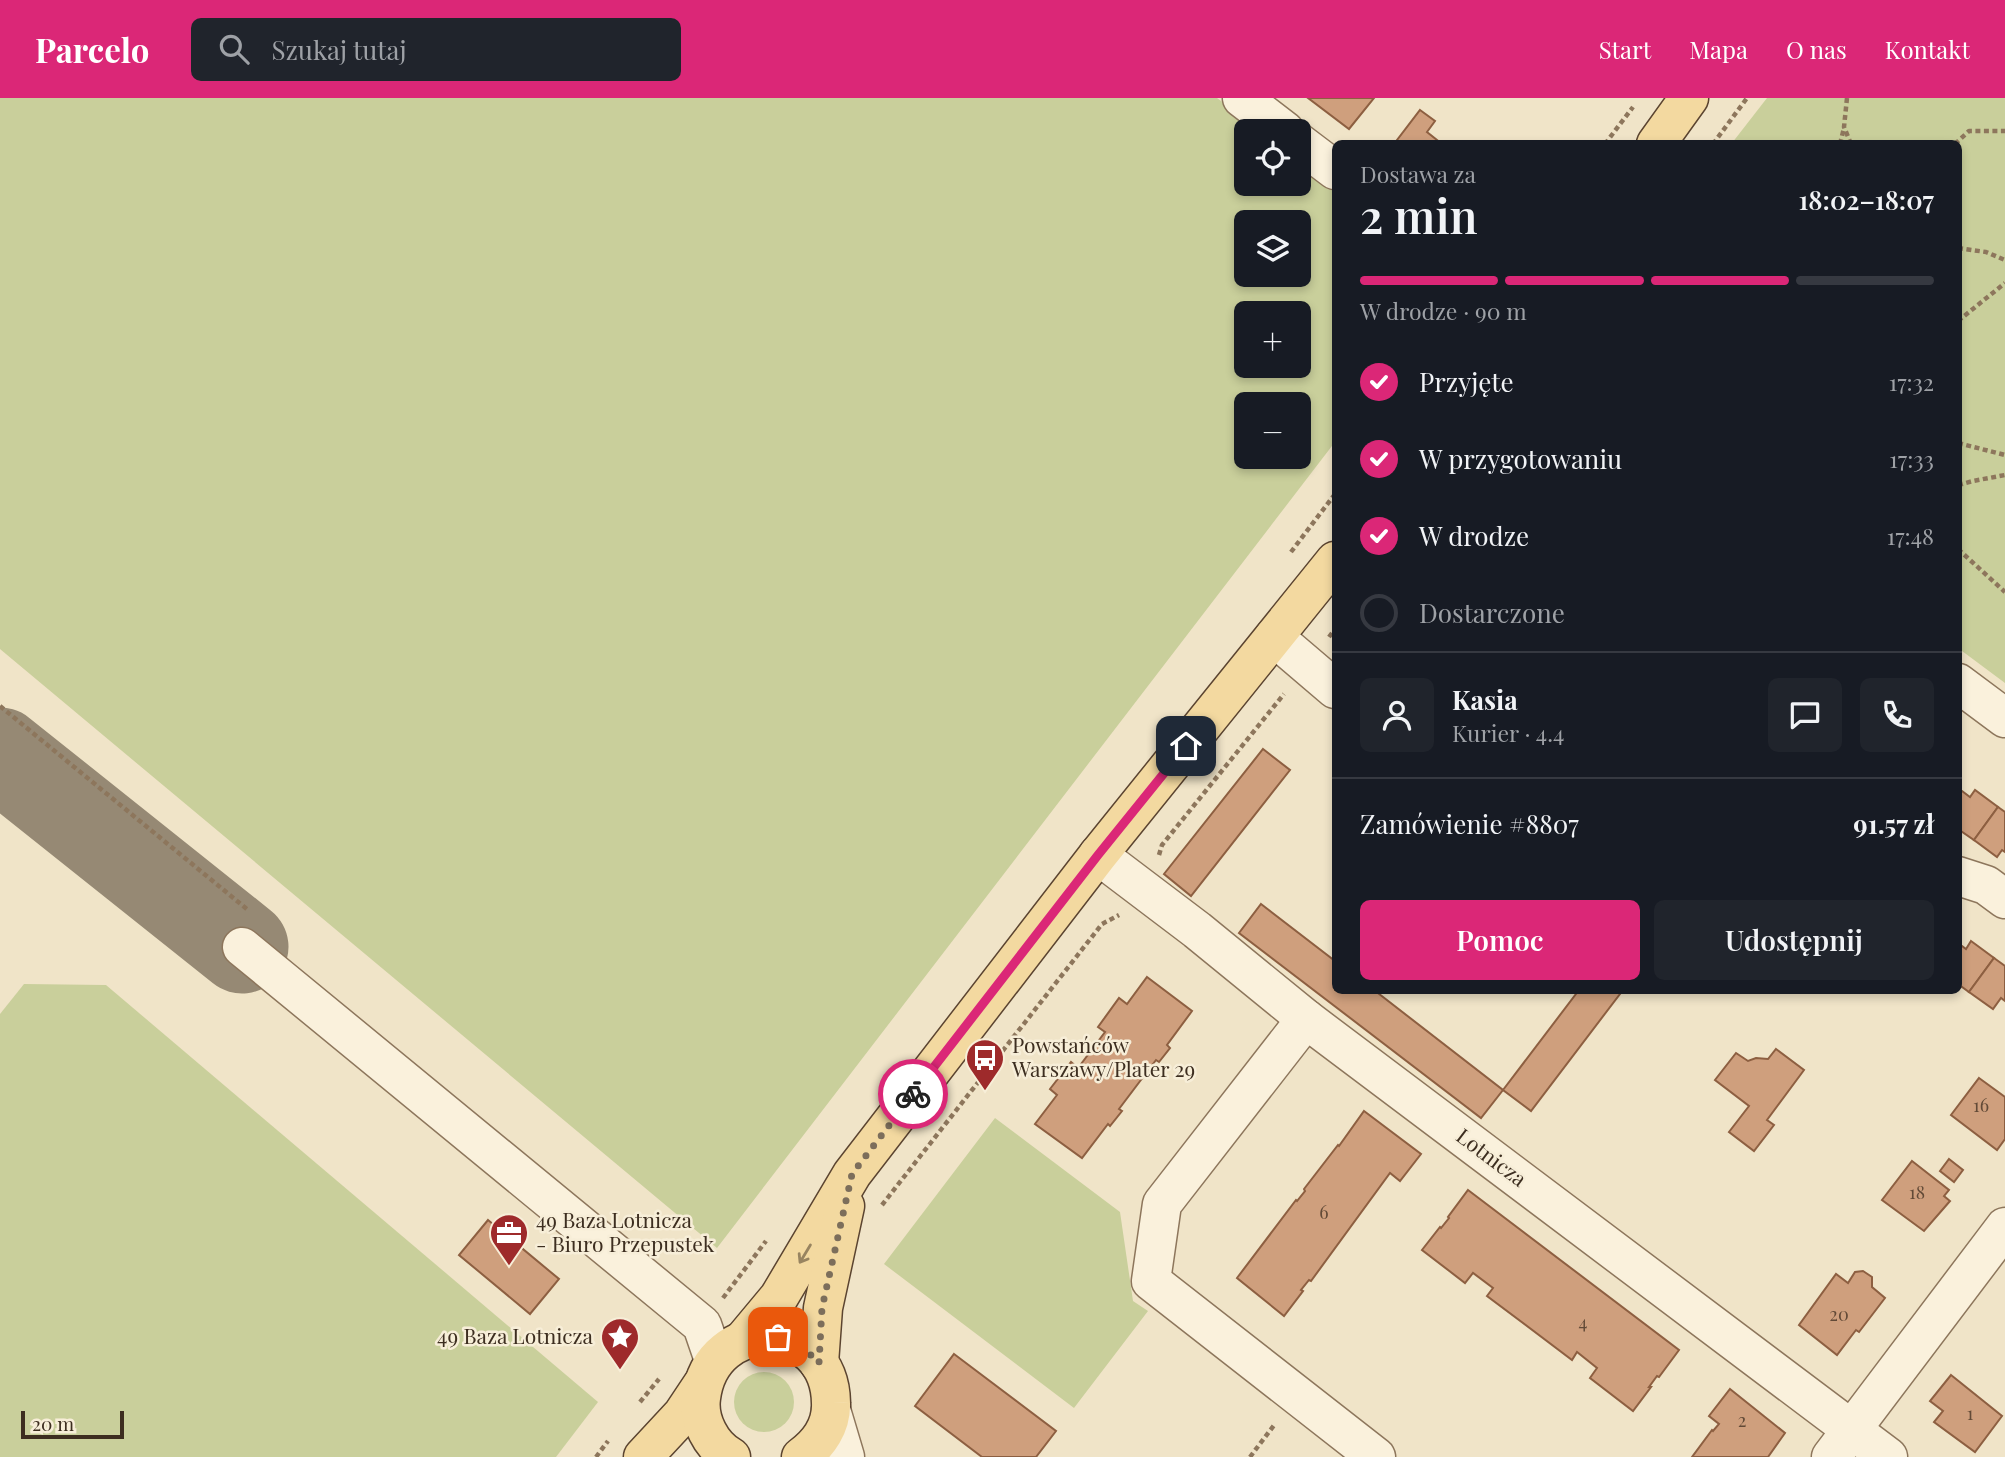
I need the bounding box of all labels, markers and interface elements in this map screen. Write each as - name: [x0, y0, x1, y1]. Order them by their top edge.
- search box: [191, 18, 681, 81]
- text: Parcelo: [35, 27, 149, 71]
- icon: search: [215, 30, 253, 68]
- text: Szukaj tutaj: [271, 32, 406, 67]
- text: Start: [1599, 33, 1651, 65]
- text: Mapa: [1689, 33, 1748, 65]
- text: O nas: [1786, 33, 1847, 65]
- text: Kontakt: [1885, 33, 1970, 65]
- map controls: [1234, 119, 1311, 469]
- button: locate: [1234, 119, 1311, 196]
- text: Dostawa za: [1360, 158, 1476, 189]
- text: 18:02–18:07: [1799, 182, 1934, 217]
- text: 2 min: [1360, 184, 1478, 246]
- button: layers: [1234, 210, 1311, 287]
- text: W drodze · 90 m: [1360, 295, 1527, 326]
- button: +: [1234, 301, 1311, 378]
- icon: check: [1360, 363, 1398, 401]
- text: Przyjęte: [1419, 364, 1514, 399]
- text: 17:32: [1889, 366, 1934, 397]
- button: −: [1234, 392, 1311, 469]
- icon: check: [1360, 440, 1398, 478]
- text: W przygotowaniu: [1419, 441, 1622, 476]
- text: 17:33: [1889, 443, 1934, 474]
- icon: check: [1360, 517, 1398, 555]
- text: W drodze: [1419, 518, 1529, 553]
- text: 17:48: [1887, 520, 1934, 551]
- text: Dostarczone: [1419, 595, 1565, 630]
- button: person: [1360, 678, 1434, 752]
- button: chat: [1768, 678, 1842, 752]
- button: phone: [1860, 678, 1934, 752]
- text: Kasia: [1452, 682, 1518, 717]
- pin: [1156, 716, 1216, 776]
- text: Kurier · 4.4: [1452, 717, 1564, 748]
- icon: home: [1167, 727, 1205, 765]
- text: Zamówienie #8807: [1360, 806, 1579, 841]
- text: 91.57 zł: [1853, 806, 1934, 841]
- button: Pomoc: [1360, 900, 1640, 980]
- button: Udostępnij: [1654, 900, 1934, 980]
- place label: Powstańców Warszawy/Plater 29: [1011, 1030, 1195, 1082]
- bus stop icon: Powstańców Warszawy/Plater 29: [964, 1037, 1006, 1092]
- courier: [878, 1059, 948, 1129]
- icon: bike: [894, 1075, 932, 1113]
- house number: 16: [1973, 1093, 1989, 1117]
- street label: Lotnicza: [1452, 1121, 1533, 1192]
- house number: 18: [1909, 1180, 1925, 1204]
- house number: 6: [1319, 1200, 1329, 1224]
- place label: 49 Baza Lotnicza - Biuro Przepustek: [536, 1205, 715, 1257]
- office icon: 49 Baza Lotnicza - Biuro Przepustek: [488, 1212, 530, 1267]
- one-way arrow: [798, 1243, 812, 1263]
- house number: 20: [1829, 1302, 1849, 1326]
- pin: [748, 1307, 808, 1367]
- house number: 4: [1579, 1310, 1588, 1334]
- place icon: 49 Baza Lotnicza: [599, 1316, 641, 1371]
- icon: bag: [759, 1318, 797, 1356]
- place label: 49 Baza Lotnicza: [437, 1321, 594, 1349]
- house number: 1: [1967, 1401, 1974, 1425]
- scale bar: [21, 1408, 124, 1440]
- house number: 2: [1738, 1408, 1746, 1432]
- text: 20 m: [32, 1410, 74, 1436]

